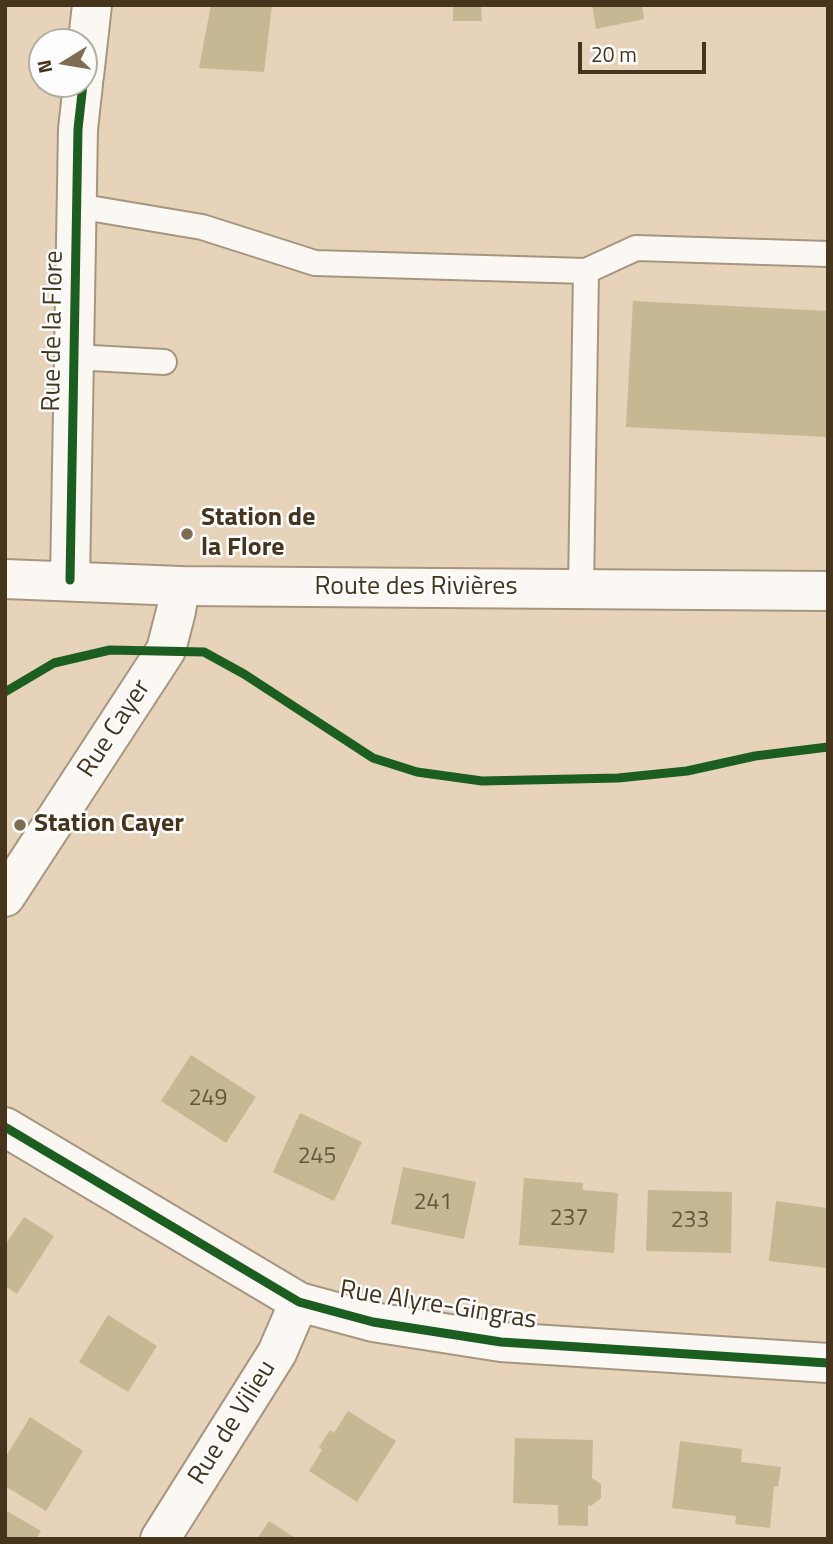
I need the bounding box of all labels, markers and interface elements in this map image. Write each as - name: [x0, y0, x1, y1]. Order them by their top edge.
- north arrow: [28, 28, 98, 98]
- scale bar: [581, 28, 709, 72]
- text: 20 m: [591, 38, 637, 70]
- text: N: [28, 57, 59, 76]
- street label: Rue de la Flore: [37, 250, 71, 412]
- place label: Station de la Flore: [201, 503, 315, 564]
- marker: Station de la Flore: [179, 526, 195, 542]
- street label: Route des Rivières: [315, 572, 517, 604]
- street label: Rue Cayer: [72, 674, 158, 784]
- place label: Station Cayer: [34, 809, 184, 841]
- marker: Station Cayer: [12, 817, 28, 833]
- house number: 249: [189, 1085, 227, 1113]
- house number: 245: [298, 1143, 336, 1171]
- house number: 241: [414, 1189, 452, 1217]
- house number: 237: [550, 1205, 588, 1233]
- house number: 233: [671, 1207, 709, 1235]
- street label: Rue Alyre-Gingras: [337, 1275, 539, 1337]
- street label: Rue de Vilieu: [183, 1355, 283, 1491]

